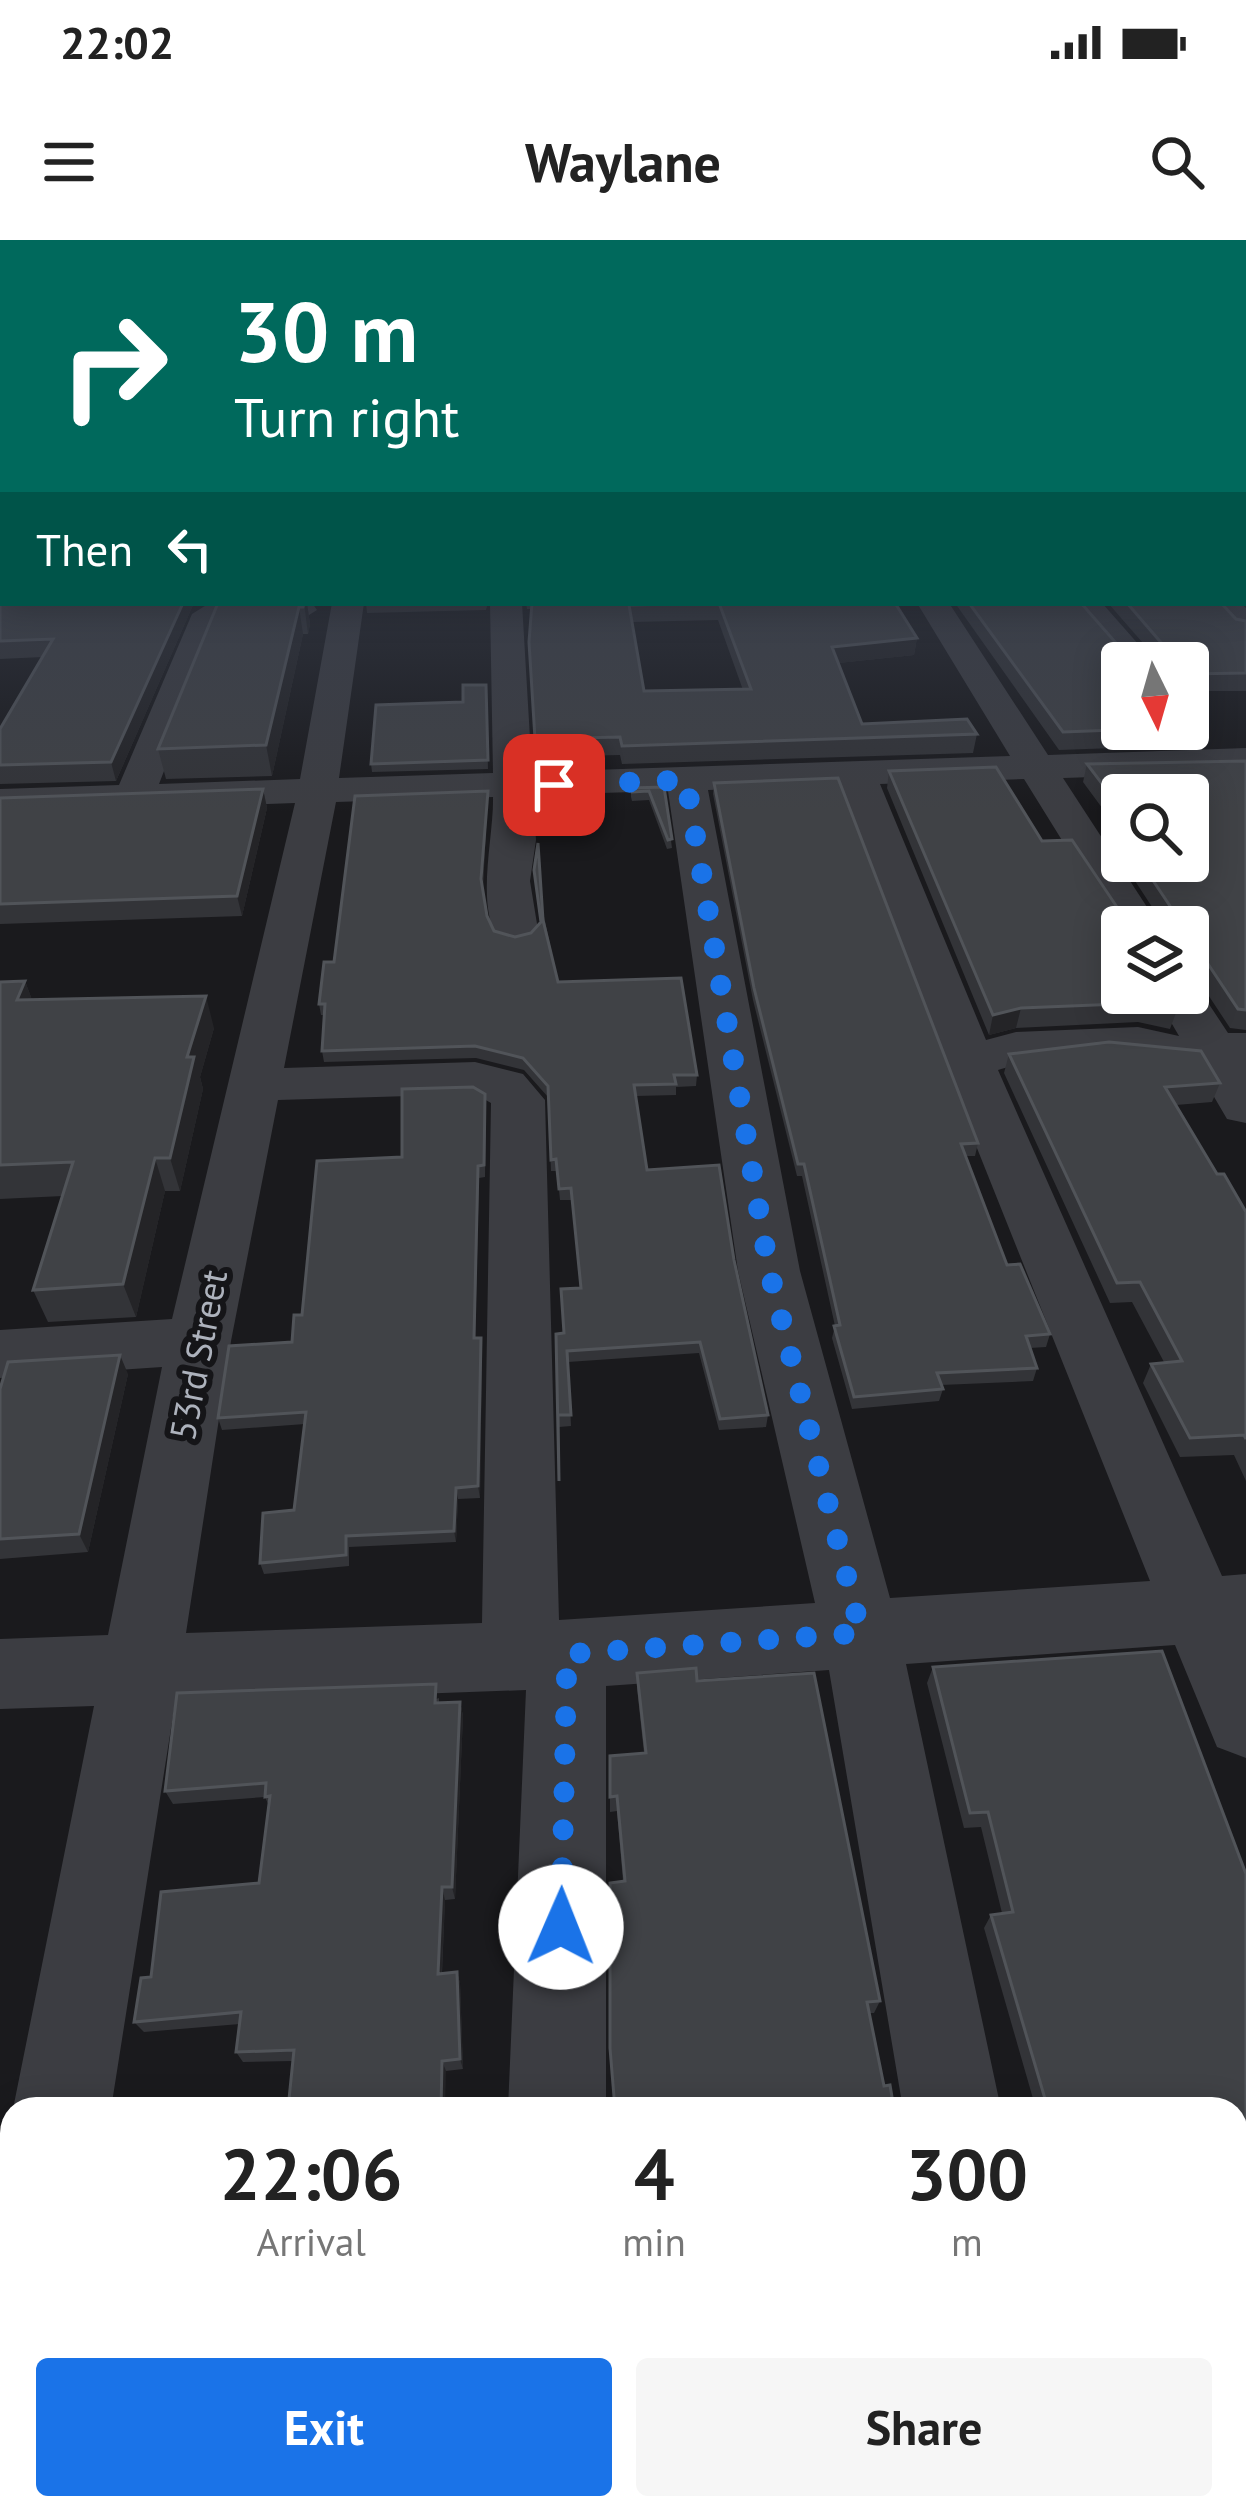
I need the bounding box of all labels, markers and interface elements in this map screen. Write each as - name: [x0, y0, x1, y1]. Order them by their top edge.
- text: 22:02: [60, 13, 174, 71]
- text: Waylane: [525, 127, 721, 197]
- icon: menu: [36, 129, 102, 195]
- icon: search: [1144, 129, 1210, 195]
- text: 30 m: [234, 276, 418, 385]
- icon: right: [36, 288, 192, 444]
- text: Turn right: [234, 382, 459, 452]
- icon: left: [157, 516, 223, 582]
- text: Then: [36, 520, 133, 578]
- north arrow: [1101, 642, 1209, 750]
- map controls: [1101, 642, 1209, 1014]
- pin: [503, 734, 605, 836]
- icon: arrive: [521, 752, 587, 818]
- button: search: [1101, 774, 1209, 882]
- button: layers: [1101, 906, 1209, 1014]
- street label: 53rd Street: [158, 1266, 237, 1444]
- position arrow: [498, 1864, 624, 1990]
- text: 22:06: [220, 2127, 403, 2220]
- text: 4: [634, 2127, 675, 2220]
- text: 300: [906, 2127, 1028, 2220]
- text: Arrival: [257, 2216, 366, 2267]
- text: min: [622, 2216, 686, 2267]
- text: m: [951, 2216, 983, 2267]
- button: Exit: [36, 2358, 612, 2496]
- button: Share: [636, 2358, 1212, 2496]

